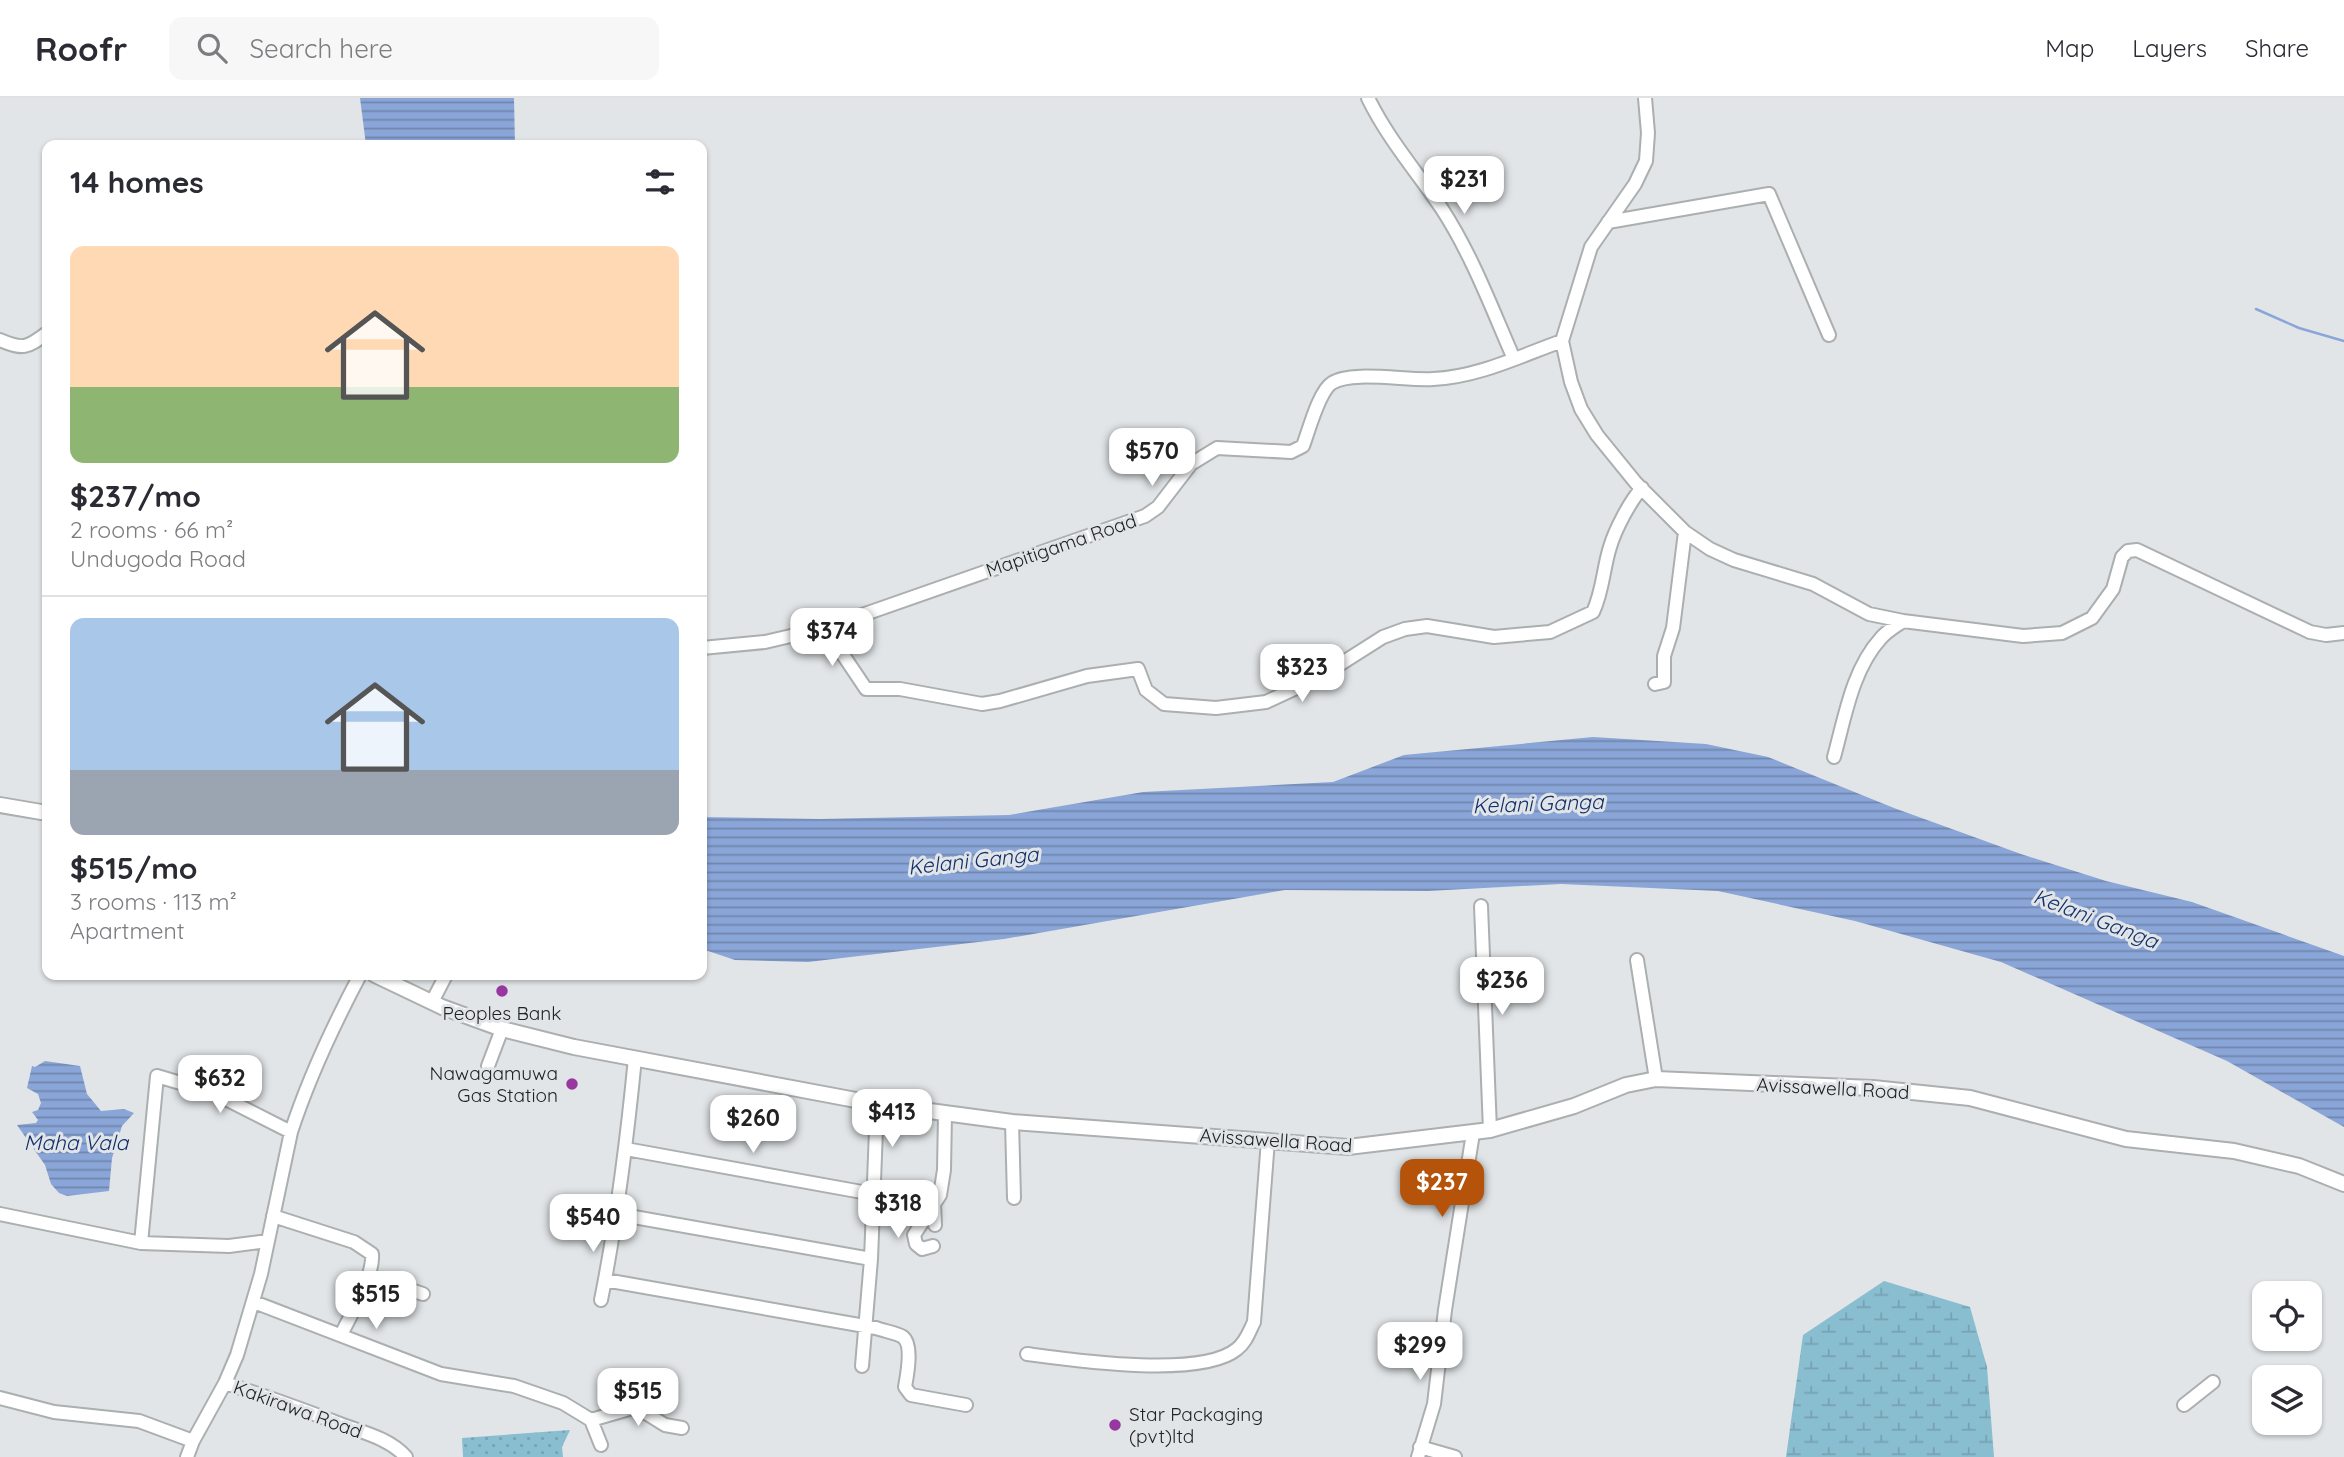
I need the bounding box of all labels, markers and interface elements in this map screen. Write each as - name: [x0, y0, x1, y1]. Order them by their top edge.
- search box: [169, 17, 659, 80]
- text: Roofr: [35, 28, 127, 69]
- icon: search: [193, 29, 231, 67]
- text: Search here: [249, 32, 393, 65]
- text: Map: [2045, 33, 2094, 63]
- text: Layers: [2132, 33, 2207, 63]
- text: Share: [2245, 33, 2309, 63]
- pin: $231: [1423, 156, 1505, 216]
- text: 14 homes: [70, 163, 204, 201]
- icon: filters: [641, 163, 679, 201]
- text: $231: [1440, 164, 1488, 193]
- icon: home: [312, 292, 438, 418]
- pin: $570: [1111, 428, 1193, 488]
- text: $570: [1125, 436, 1179, 465]
- text: $237/mo: [70, 477, 201, 515]
- street label: Mapitigama Road: [983, 508, 1139, 582]
- text: 2 rooms · 66 m²: [70, 515, 233, 544]
- text: Undugoda Road: [70, 544, 246, 573]
- pin: $374: [791, 608, 873, 668]
- text: $374: [806, 616, 858, 645]
- pin: $323: [1261, 644, 1343, 704]
- text: $323: [1276, 652, 1328, 681]
- icon: home: [312, 664, 438, 790]
- water label: Kelani Ganga: [1472, 788, 1605, 818]
- water label: Kelani Ganga: [906, 840, 1041, 880]
- text: $515/mo: [70, 849, 198, 887]
- water label: Kelani Ganga: [2030, 882, 2163, 954]
- text: 3 rooms · 113 m²: [70, 887, 237, 916]
- text: Apartment: [70, 916, 184, 945]
- pin: $236: [1461, 958, 1543, 1017]
- text: $236: [1476, 965, 1528, 994]
- marker: Peoples Bank: [494, 983, 510, 999]
- place label: Peoples Bank: [443, 1001, 561, 1025]
- pin: $632: [179, 1056, 261, 1115]
- place label: Nawagamuwa Gas Station: [430, 1061, 558, 1107]
- text: $632: [194, 1063, 246, 1092]
- street label: Avissawella Road: [1756, 1072, 1910, 1104]
- marker: Nawagamuwa Gas Station: [564, 1076, 580, 1092]
- pin: $413: [851, 1090, 933, 1149]
- pin: $260: [712, 1096, 794, 1155]
- text: $413: [868, 1097, 916, 1126]
- text: $260: [726, 1103, 780, 1132]
- street label: Avissawella Road: [1199, 1123, 1353, 1157]
- water label: Maha Vala: [24, 1129, 129, 1155]
- pin: $237: [1401, 1160, 1483, 1219]
- text: $237: [1416, 1167, 1468, 1196]
- pin: $318: [857, 1180, 939, 1240]
- text: $318: [874, 1188, 922, 1217]
- pin: $540: [552, 1194, 634, 1254]
- text: $540: [566, 1202, 620, 1231]
- pin: $515: [335, 1272, 417, 1331]
- text: $515: [351, 1279, 401, 1308]
- map controls: [2252, 1281, 2322, 1435]
- button: locate: [2252, 1281, 2322, 1351]
- pin: $299: [1379, 1322, 1461, 1382]
- text: $299: [1394, 1330, 1446, 1359]
- button: layers: [2252, 1365, 2322, 1435]
- pin: $515: [597, 1368, 679, 1428]
- street label: Kakirawa Road: [230, 1375, 366, 1443]
- text: $515: [613, 1376, 663, 1405]
- place label: Star Packaging (pvt)ltd: [1129, 1402, 1263, 1448]
- marker: Star Packaging (pvt)ltd: [1107, 1417, 1123, 1433]

